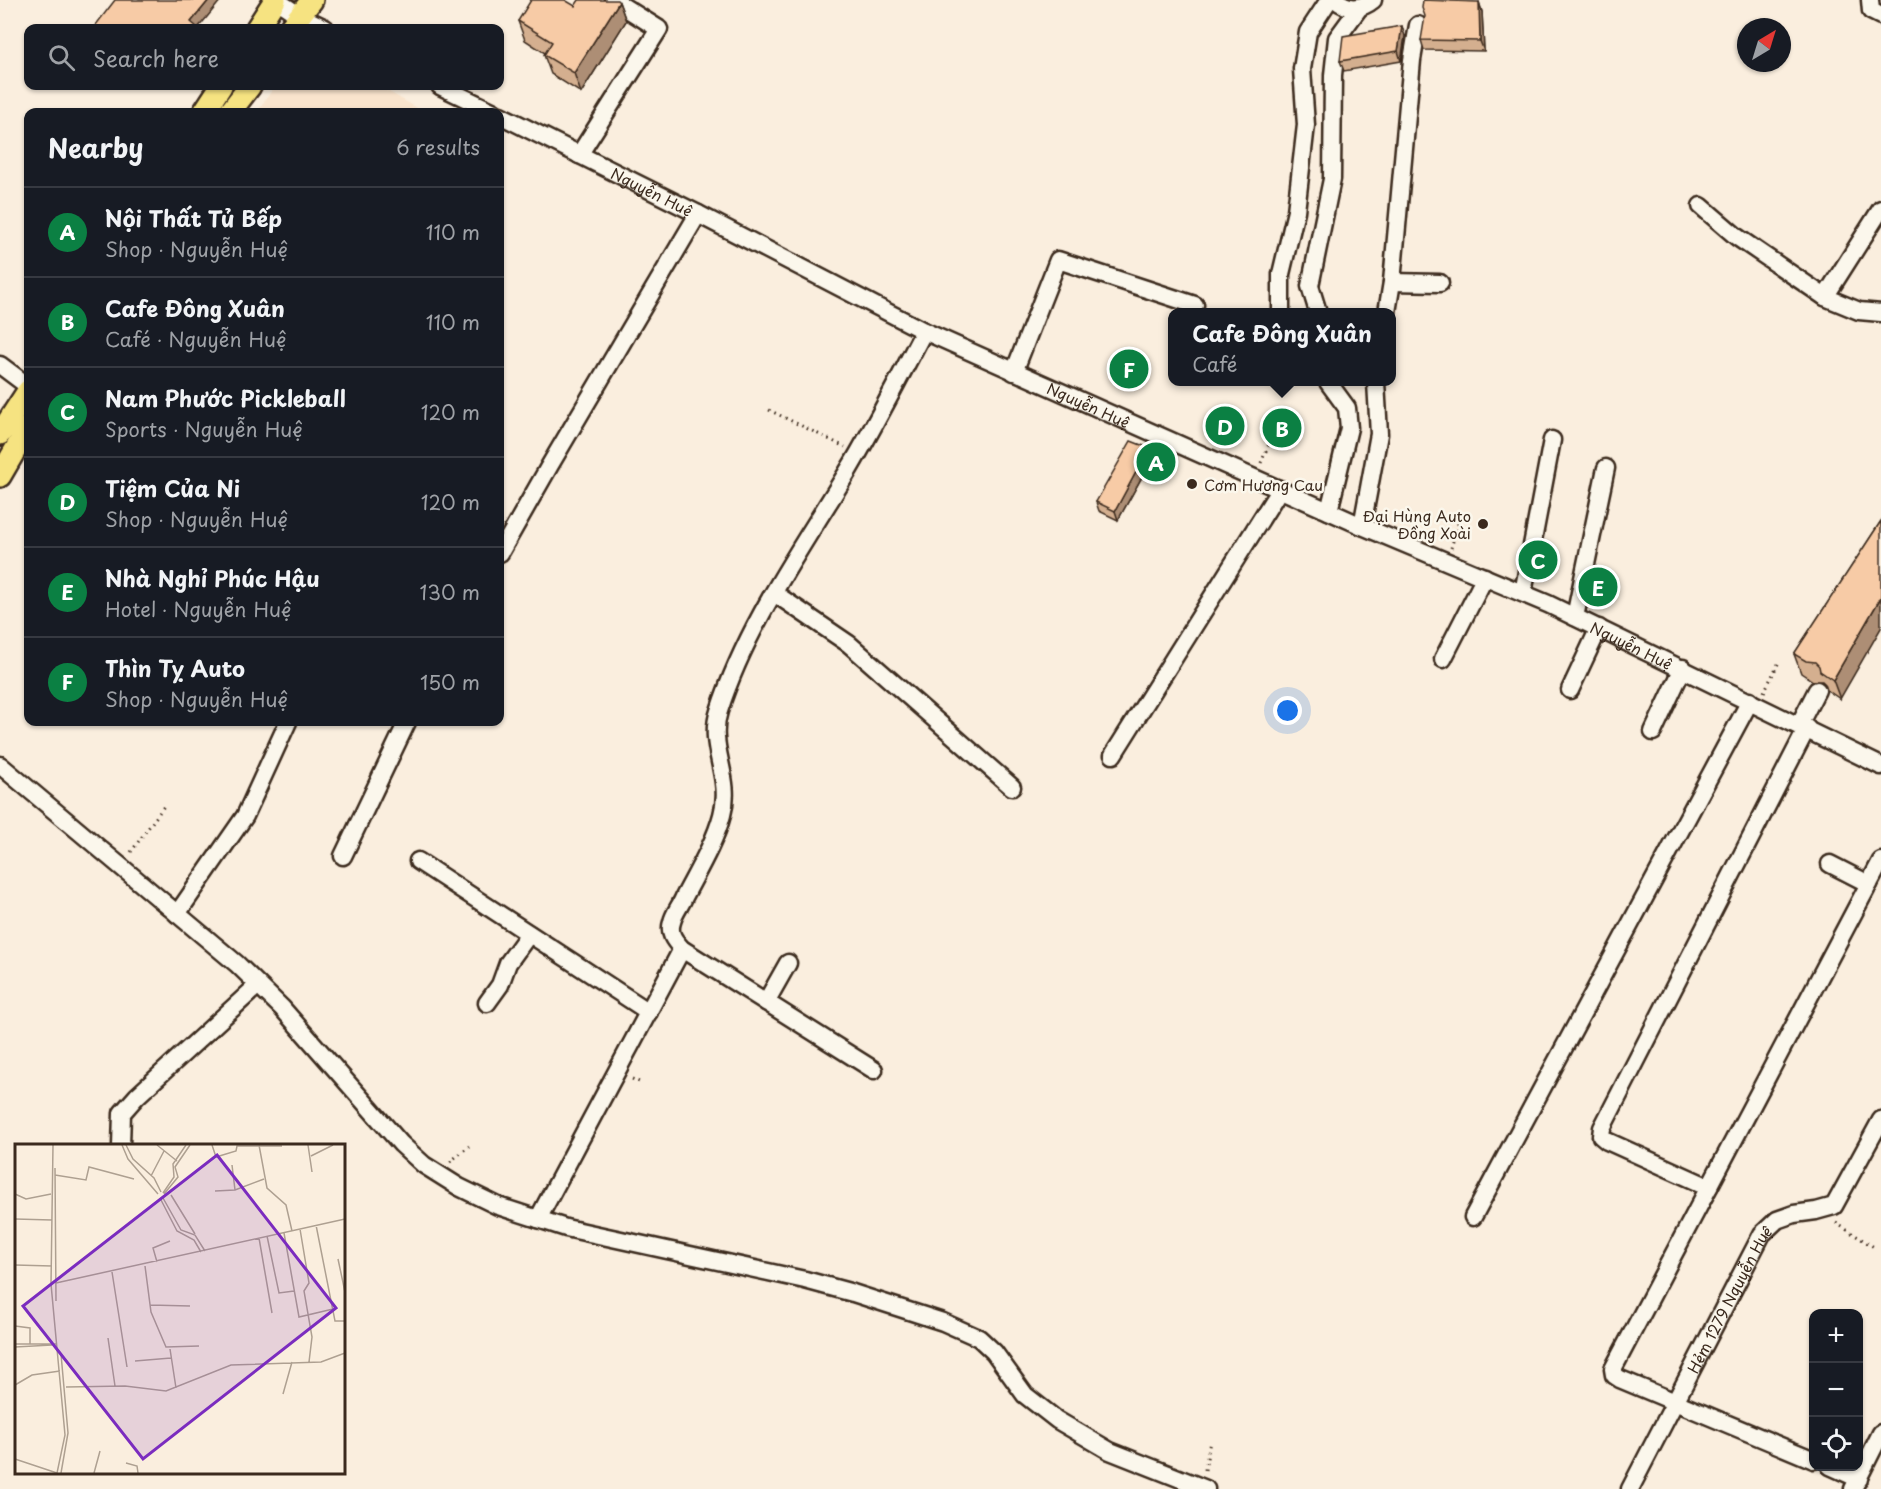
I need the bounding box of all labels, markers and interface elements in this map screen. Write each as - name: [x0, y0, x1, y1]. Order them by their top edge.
- north arrow: [1737, 18, 1791, 72]
- search box: [24, 24, 504, 90]
- icon: search: [45, 41, 78, 74]
- text: Search here: [93, 41, 219, 74]
- text: Nearby: [48, 128, 143, 167]
- text: 6 results: [396, 132, 480, 162]
- street label: Nguyễn Huệ: [607, 161, 697, 221]
- text: Nội Thất Tủ Bếp: [105, 201, 282, 234]
- text: A: [60, 217, 75, 247]
- text: 110 m: [426, 217, 480, 247]
- text: Shop · Nguyễn Huệ: [105, 234, 288, 264]
- text: Cafe Đông Xuân: [105, 291, 285, 324]
- text: B: [61, 307, 74, 337]
- text: 110 m: [426, 307, 480, 337]
- popup: [1168, 308, 1396, 386]
- text: Cafe Đông Xuân: [1192, 316, 1372, 349]
- text: Café · Nguyễn Huệ: [105, 324, 286, 354]
- pin: F: [1110, 346, 1148, 392]
- text: Café: [1192, 349, 1237, 379]
- street label: Nguyễn Huệ: [1044, 376, 1134, 433]
- text: Nam Phước Pickleball: [105, 381, 346, 414]
- text: C: [60, 397, 75, 427]
- text: 120 m: [421, 397, 480, 427]
- pin: D: [1206, 404, 1244, 448]
- pin: B: [1262, 406, 1302, 450]
- text: Sports · Nguyễn Huệ: [105, 414, 302, 444]
- pin: A: [1136, 440, 1176, 484]
- text: Tiệm Của Ni: [105, 471, 240, 504]
- place label: Cơm Hương Cau: [1204, 473, 1323, 496]
- marker: Cơm Hương Cau: [1185, 477, 1199, 491]
- text: D: [60, 487, 75, 517]
- text: 120 m: [421, 487, 480, 517]
- text: Shop · Nguyễn Huệ: [105, 504, 288, 534]
- place label: Đại Hùng Auto Đồng Xoài: [1363, 504, 1471, 544]
- marker: Đại Hùng Auto Đồng Xoài: [1476, 517, 1490, 531]
- pin: C: [1518, 538, 1558, 582]
- text: Nhà Nghỉ Phúc Hậu: [105, 561, 320, 594]
- pin: E: [1578, 564, 1618, 610]
- text: E: [61, 577, 74, 607]
- text: 130 m: [420, 577, 480, 607]
- text: Hotel · Nguyễn Huệ: [105, 594, 291, 624]
- street label: Nguyễn Huệ: [1587, 615, 1676, 674]
- text: Thìn Tỵ Auto: [105, 651, 245, 684]
- text: F: [62, 667, 73, 697]
- text: 150 m: [420, 667, 480, 697]
- text: Shop · Nguyễn Huệ: [105, 684, 288, 714]
- your location: [1273, 696, 1302, 725]
- inset map: [15, 1144, 345, 1474]
- street label: Hẻm 1279 Nguyễn Huệ: [1681, 1220, 1776, 1377]
- map controls: [1809, 1309, 1863, 1471]
- button: +: [1809, 1309, 1863, 1363]
- button: −: [1809, 1363, 1863, 1417]
- button: locate: [1809, 1417, 1863, 1471]

